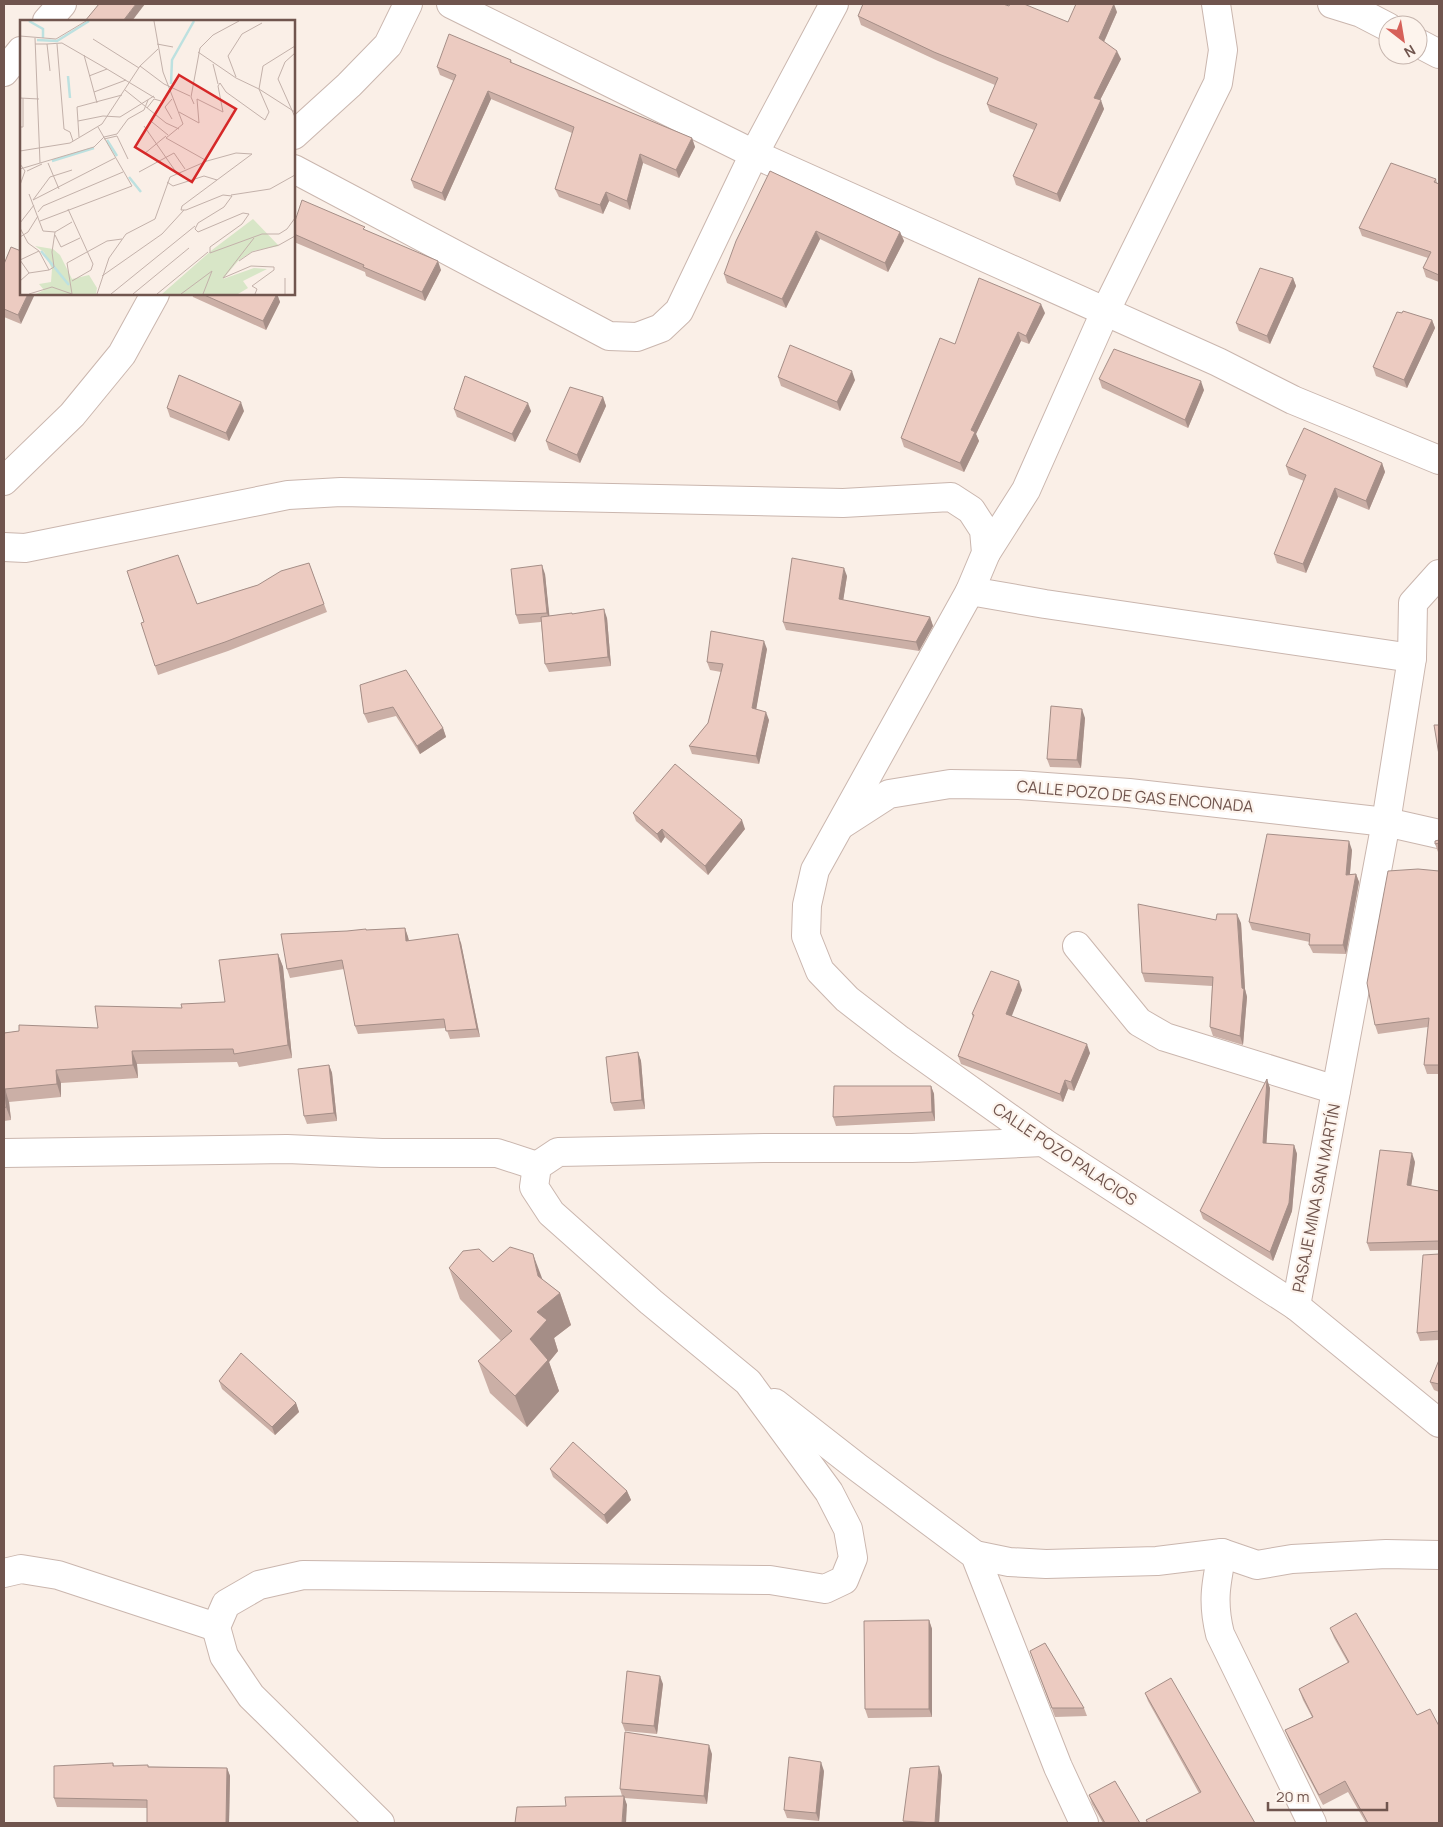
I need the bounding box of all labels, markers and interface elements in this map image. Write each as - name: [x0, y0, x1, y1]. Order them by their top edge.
- north arrow: [1378, 15, 1428, 65]
- inset map: [20, 20, 295, 295]
- text: N: [1401, 41, 1419, 62]
- street label: CALLE POZO DE GAS ENCONADA: [1016, 775, 1254, 817]
- street label: CALLE POZO PALACIOS: [989, 1098, 1141, 1211]
- street label: PASAJE MINA SAN MARTÍN: [1287, 1102, 1345, 1294]
- scale bar: [1268, 1780, 1387, 1812]
- text: 20 m: [1276, 1786, 1309, 1807]

